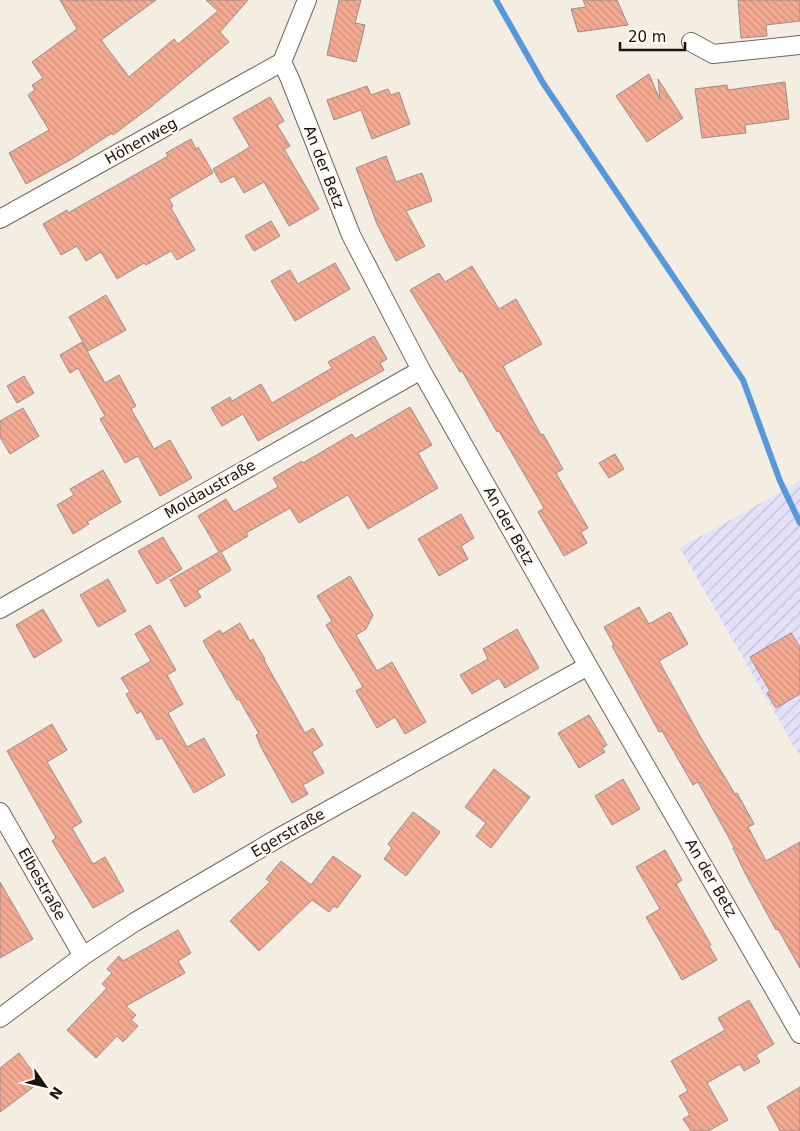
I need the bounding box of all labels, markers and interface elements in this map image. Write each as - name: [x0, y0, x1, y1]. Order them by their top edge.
- scale bar: [620, 20, 685, 52]
- text: 20 m: [628, 28, 666, 46]
- street label: Höhenweg: [102, 114, 180, 168]
- street label: An der Betz: [300, 123, 348, 211]
- street label: Moldaustraße: [161, 456, 259, 522]
- street label: An der Betz: [480, 483, 538, 569]
- street label: Egerstraße: [248, 805, 328, 861]
- street label: An der Betz: [681, 836, 741, 920]
- street label: Elbestraße: [14, 845, 70, 923]
- north arrow: [20, 1061, 70, 1111]
- text: N: [46, 1084, 66, 1103]

